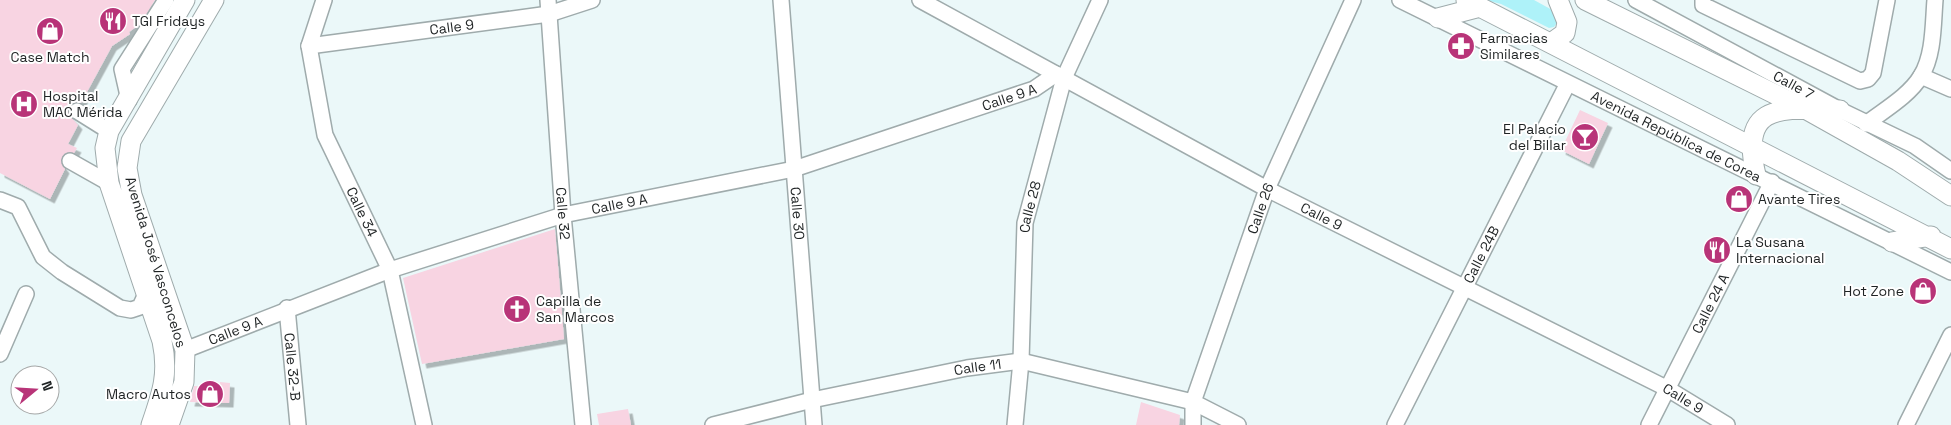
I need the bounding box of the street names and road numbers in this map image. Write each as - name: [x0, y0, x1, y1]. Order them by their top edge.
- street label: Calle 9: [429, 15, 475, 39]
- street label: Calle 7: [1770, 67, 1817, 103]
- street label: Calle 9 A: [980, 80, 1039, 115]
- street label: Avenida República de Corea: [1588, 87, 1764, 186]
- street label: Avenida José Vasconcelos: [121, 174, 191, 350]
- street label: Calle 28: [1016, 179, 1045, 233]
- street label: Calle 26: [1243, 180, 1278, 236]
- street label: Calle 34: [342, 184, 382, 240]
- street label: Calle 30: [787, 186, 809, 241]
- street label: Calle 32: [552, 187, 574, 241]
- street label: Calle 9 A: [590, 189, 649, 218]
- street label: Calle 9: [1298, 198, 1345, 234]
- street label: Calle 24B: [1459, 223, 1503, 286]
- street label: Calle 24 A: [1688, 270, 1733, 337]
- street label: Calle 9 A: [206, 312, 265, 349]
- street label: Calle 32-B: [280, 332, 305, 402]
- street label: Calle 11: [952, 355, 1002, 379]
- street label: Calle 9: [1660, 379, 1707, 418]

